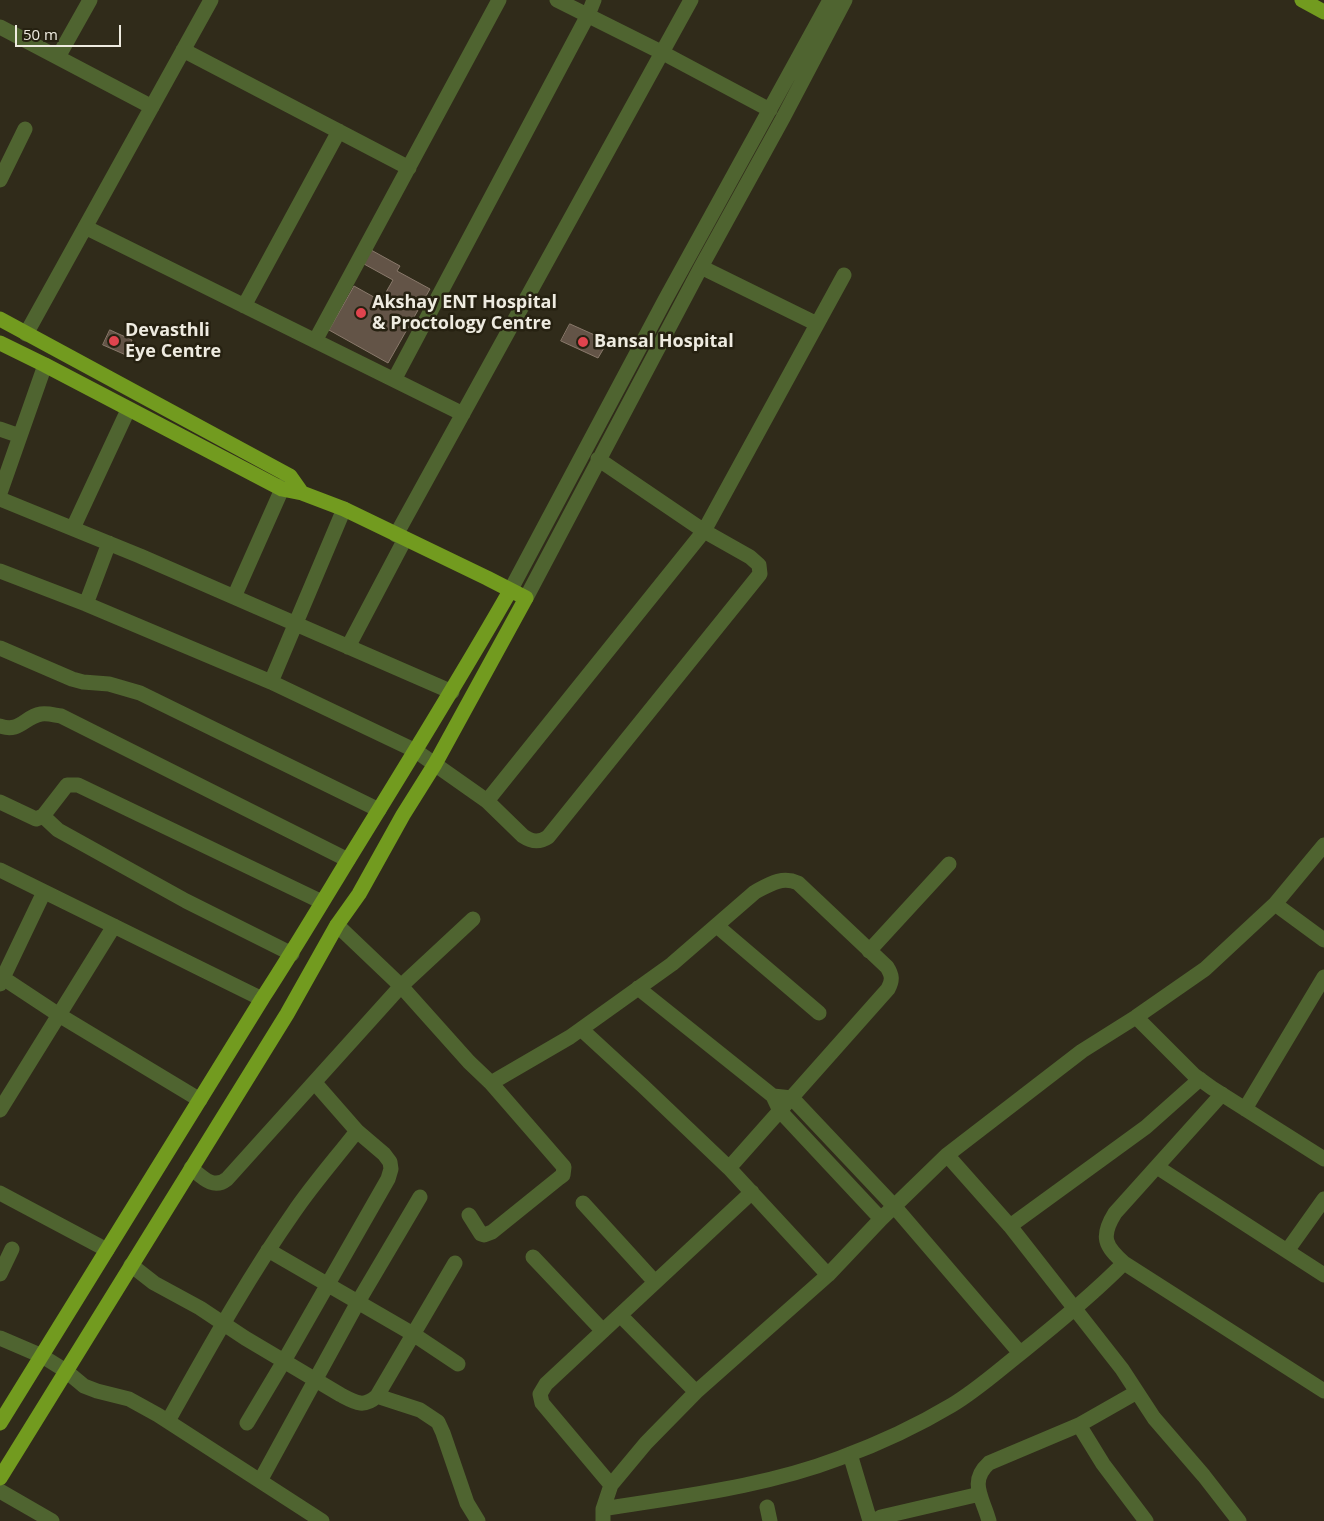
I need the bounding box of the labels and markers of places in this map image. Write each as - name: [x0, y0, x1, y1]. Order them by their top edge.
- place label: Akshay ENT Hospital & Proctology Centre: [372, 292, 557, 334]
- marker: Akshay ENT Hospital & Proctology Centre: [354, 306, 368, 320]
- place label: Devasthli Eye Centre: [125, 320, 221, 362]
- place label: Bansal Hospital: [594, 331, 734, 353]
- marker: Devasthli Eye Centre: [107, 334, 121, 348]
- marker: Bansal Hospital: [576, 335, 590, 349]

